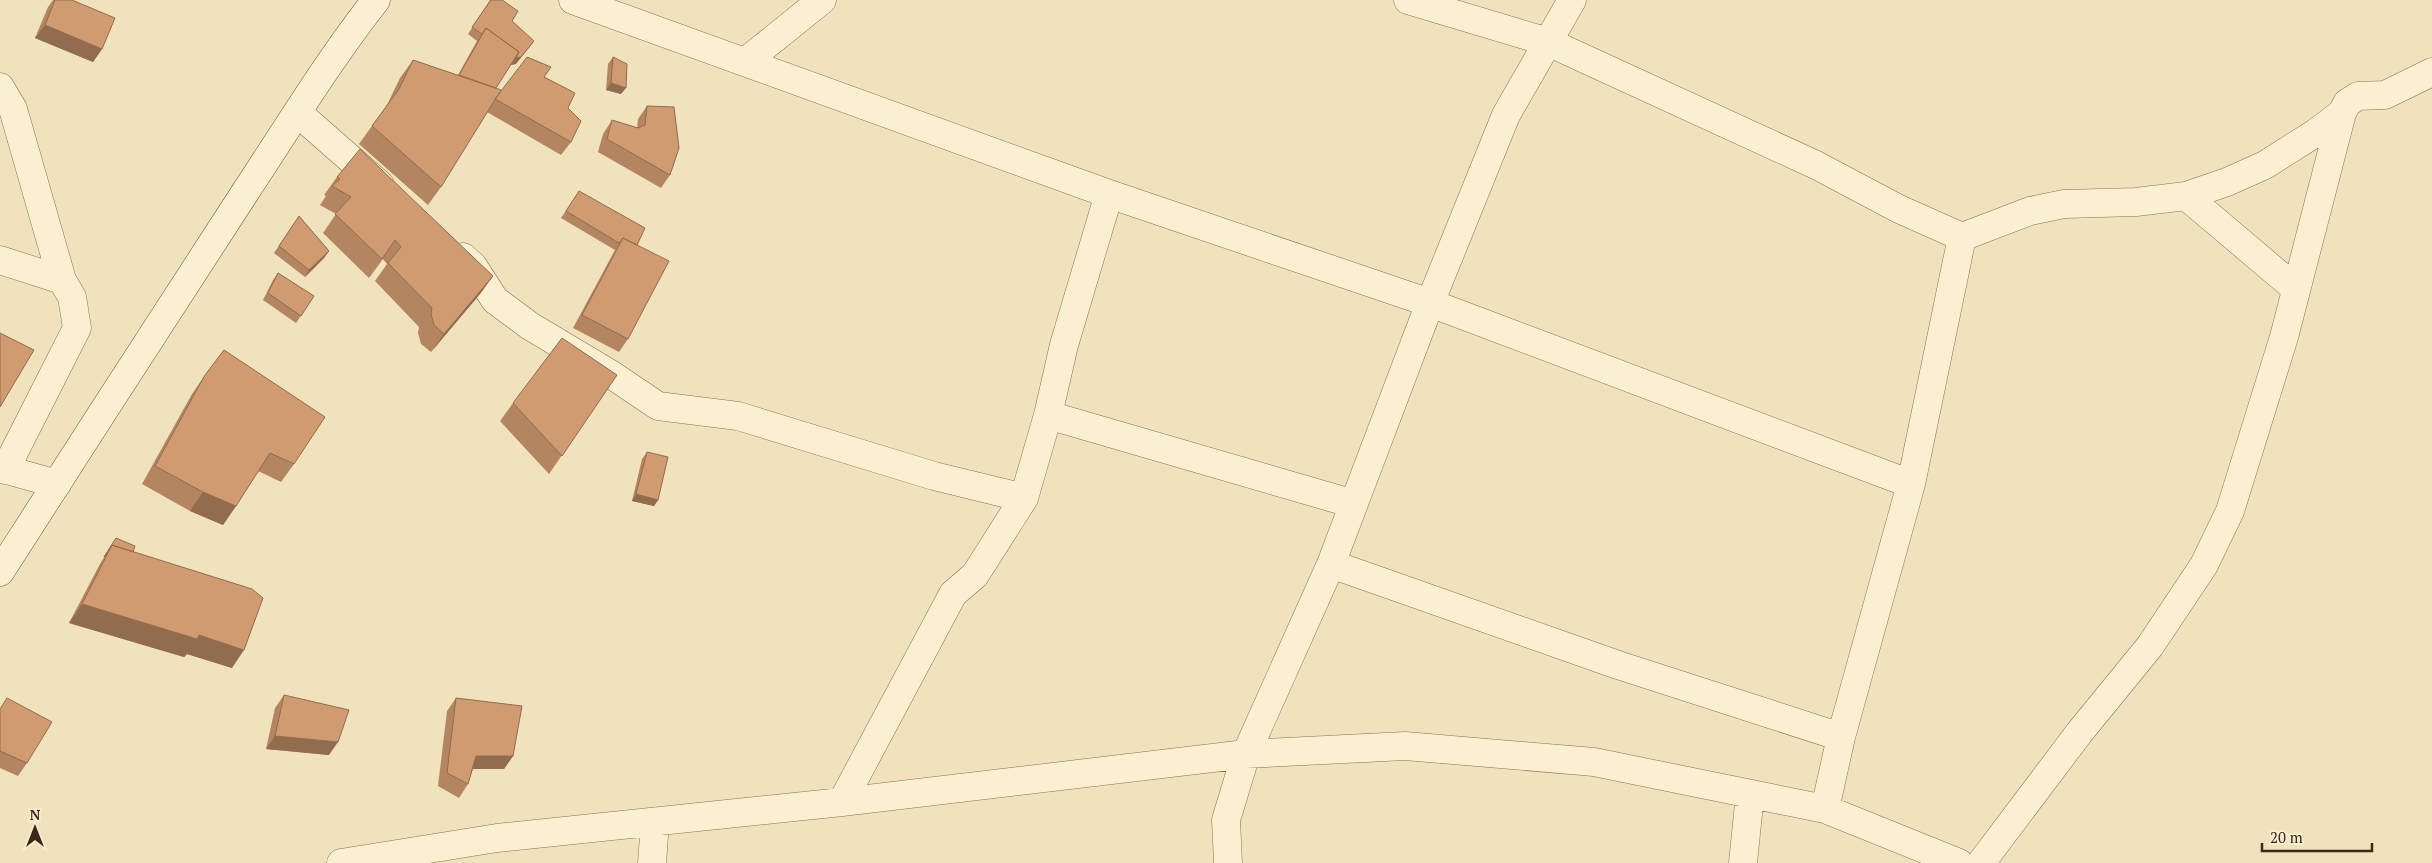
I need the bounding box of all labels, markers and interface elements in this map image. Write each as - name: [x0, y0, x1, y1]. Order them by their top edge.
- north arrow: [10, 803, 60, 853]
- text: N: [30, 805, 41, 824]
- scale bar: [2262, 820, 2372, 852]
- text: 20 m: [2270, 827, 2303, 847]

